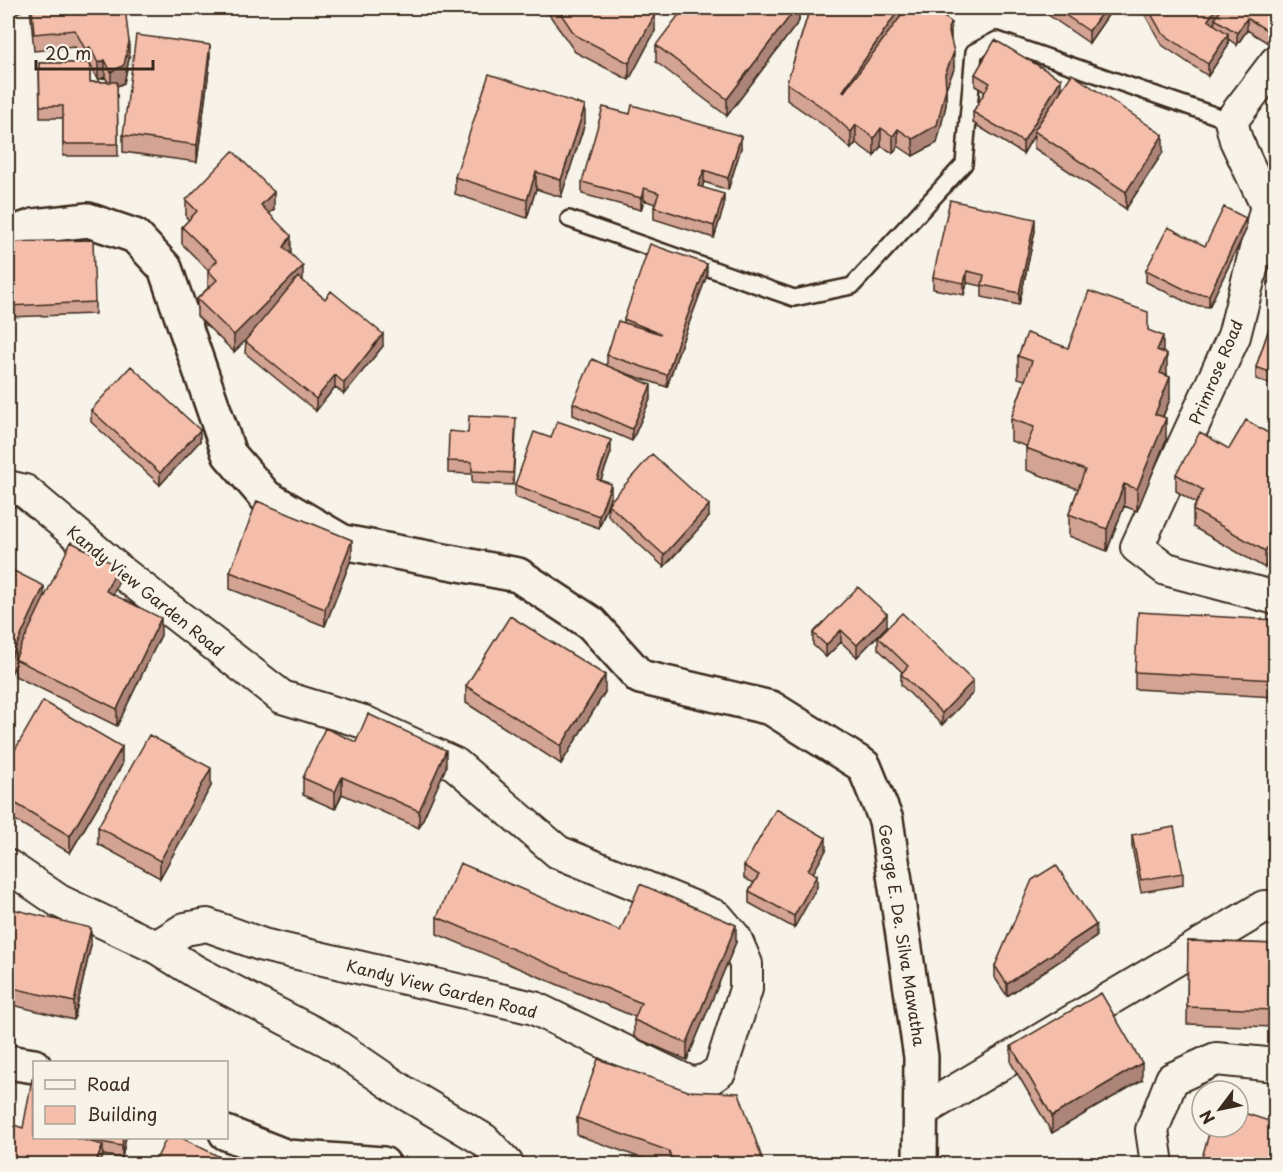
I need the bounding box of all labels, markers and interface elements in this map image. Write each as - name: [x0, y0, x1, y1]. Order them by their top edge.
- scale bar: [36, 33, 153, 71]
- text: 20 m: [45, 39, 91, 66]
- street label: Primrose Road: [1182, 316, 1248, 428]
- street label: Kandy View Garden Road: [62, 519, 230, 661]
- street label: George E. De. Silva Mawatha: [874, 822, 932, 1048]
- street label: Kandy View Garden Road: [344, 953, 540, 1023]
- legend: [33, 1061, 228, 1139]
- text: Road: [87, 1070, 131, 1097]
- north arrow: [1190, 1079, 1250, 1139]
- text: Building: [87, 1100, 157, 1127]
- text: N: [1193, 1106, 1220, 1129]

